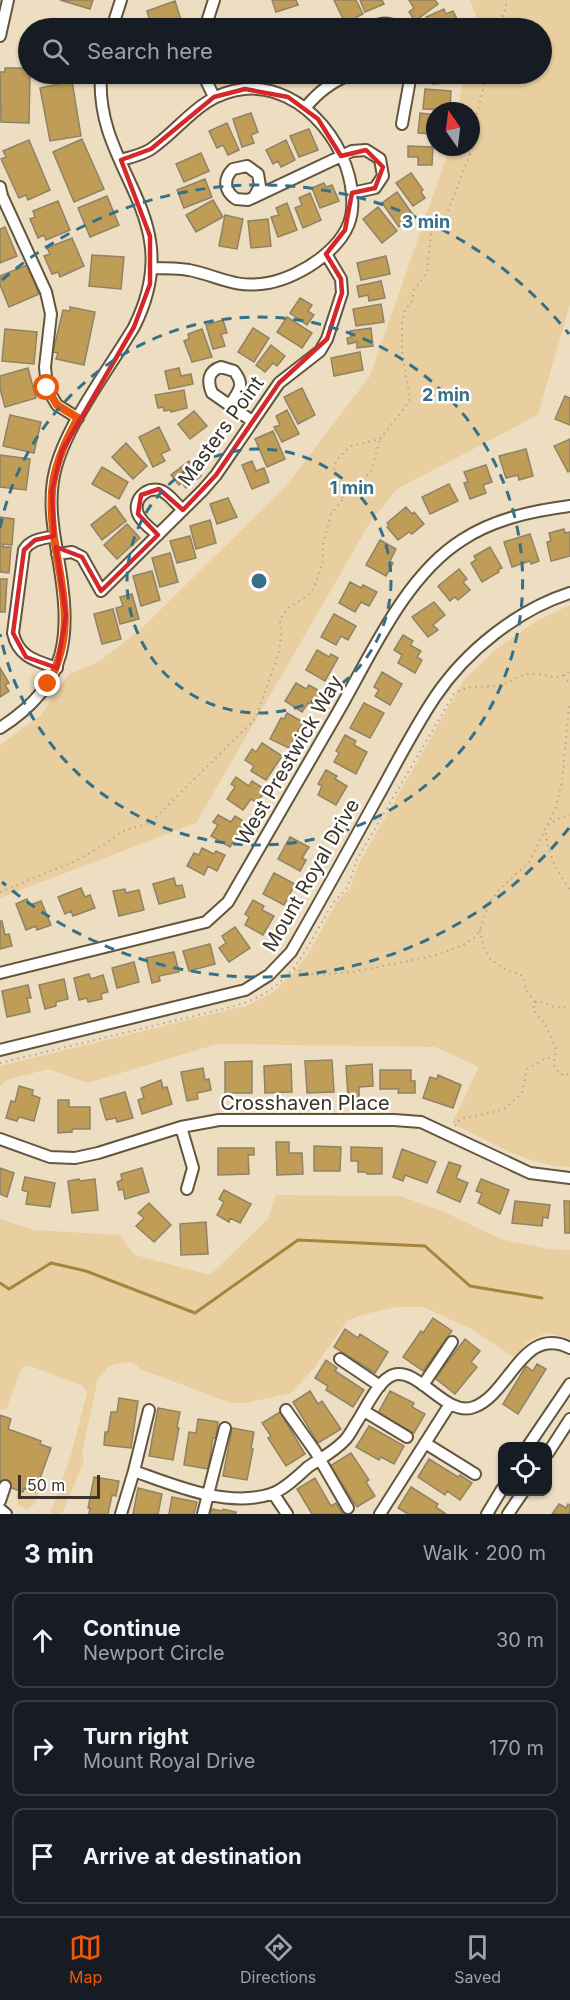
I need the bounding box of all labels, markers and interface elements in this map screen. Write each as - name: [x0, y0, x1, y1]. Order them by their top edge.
- search box: [18, 18, 552, 84]
- icon: search: [39, 35, 72, 68]
- text: Search here: [87, 38, 213, 64]
- north arrow: [426, 102, 480, 156]
- text: 3 min: [402, 211, 450, 232]
- street label: Masters Point: [173, 371, 269, 490]
- route start: [33, 374, 59, 400]
- text: 2 min: [422, 384, 470, 405]
- text: 1 min: [330, 477, 374, 498]
- centre of rings: [249, 571, 269, 591]
- route end: [34, 670, 60, 696]
- street label: West Prestwick Way: [231, 671, 347, 849]
- street label: Mount Royal Drive: [257, 794, 365, 956]
- street label: Crosshaven Place: [220, 1091, 390, 1115]
- map controls: [498, 1442, 552, 1496]
- button: locate: [498, 1442, 552, 1496]
- scale bar: [18, 1472, 100, 1500]
- text: 50 m: [27, 1475, 65, 1495]
- text: 3 min: [24, 1538, 94, 1569]
- text: Walk · 200 m: [423, 1541, 546, 1565]
- text: Continue: [83, 1615, 181, 1641]
- icon: ahead: [26, 1624, 59, 1657]
- text: 30 m: [496, 1628, 544, 1652]
- text: Newport Circle: [83, 1641, 225, 1665]
- text: Turn right: [83, 1723, 189, 1749]
- icon: right: [26, 1732, 59, 1765]
- text: 170 m: [489, 1736, 544, 1760]
- text: Mount Royal Drive: [83, 1749, 256, 1773]
- icon: arrive: [26, 1840, 59, 1873]
- text: Arrive at destination: [83, 1843, 302, 1869]
- tab: Map: [69, 1931, 102, 1987]
- tab: Directions: [240, 1931, 316, 1987]
- tab: Saved: [454, 1931, 501, 1987]

